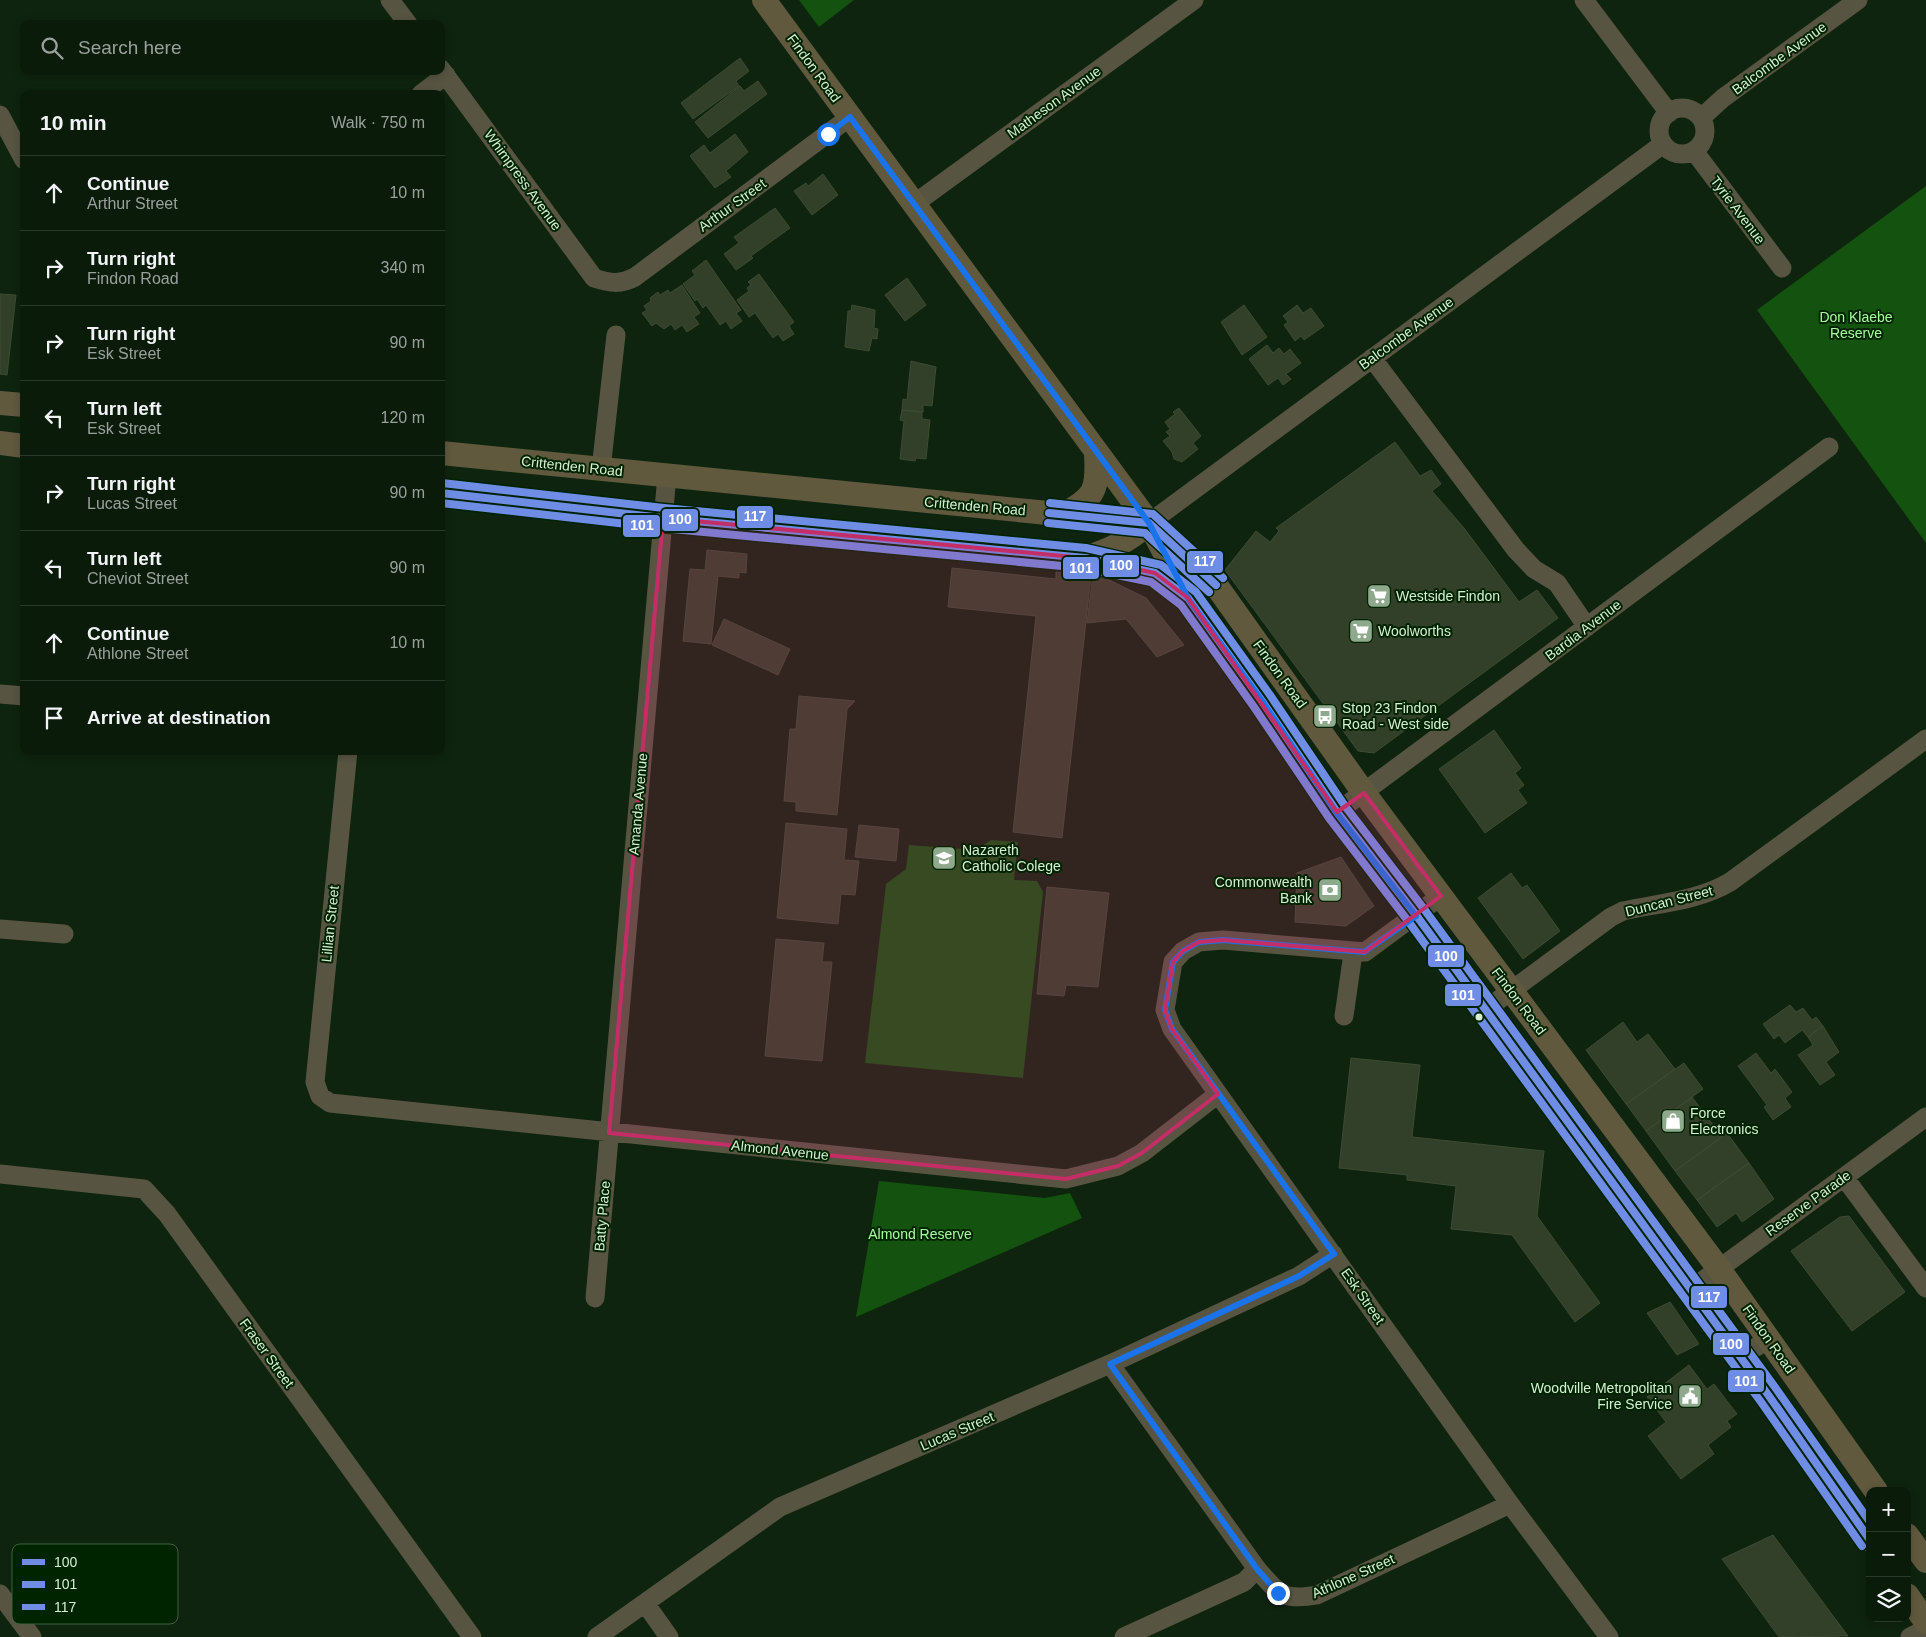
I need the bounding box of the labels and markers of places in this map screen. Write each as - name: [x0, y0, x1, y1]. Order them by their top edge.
- supermarket icon: Westside Findon: [1366, 583, 1392, 609]
- place label: Westside Findon: [1396, 588, 1500, 604]
- supermarket icon: Woolworths: [1348, 618, 1374, 644]
- place label: Woolworths: [1378, 623, 1451, 639]
- place label: Stop 23 Findon Road - West side: [1342, 700, 1449, 732]
- bus stop icon: Stop 23 Findon Road - West side: [1312, 703, 1338, 729]
- place label: Nazareth Catholic Colege: [962, 842, 1061, 874]
- school or university icon: Nazareth Catholic Colege: [931, 845, 957, 871]
- place label: Commonwealth Bank: [1215, 874, 1313, 906]
- bank icon: Commonwealth Bank: [1317, 877, 1343, 903]
- unlabelled marker: [1474, 1012, 1484, 1022]
- place label: Force Electronics: [1690, 1105, 1758, 1137]
- shop icon: Force Electronics: [1660, 1108, 1686, 1134]
- place label: Woodville Metropolitan Fire Service: [1531, 1380, 1672, 1412]
- public building icon: Woodville Metropolitan Fire Service: [1677, 1383, 1703, 1409]

